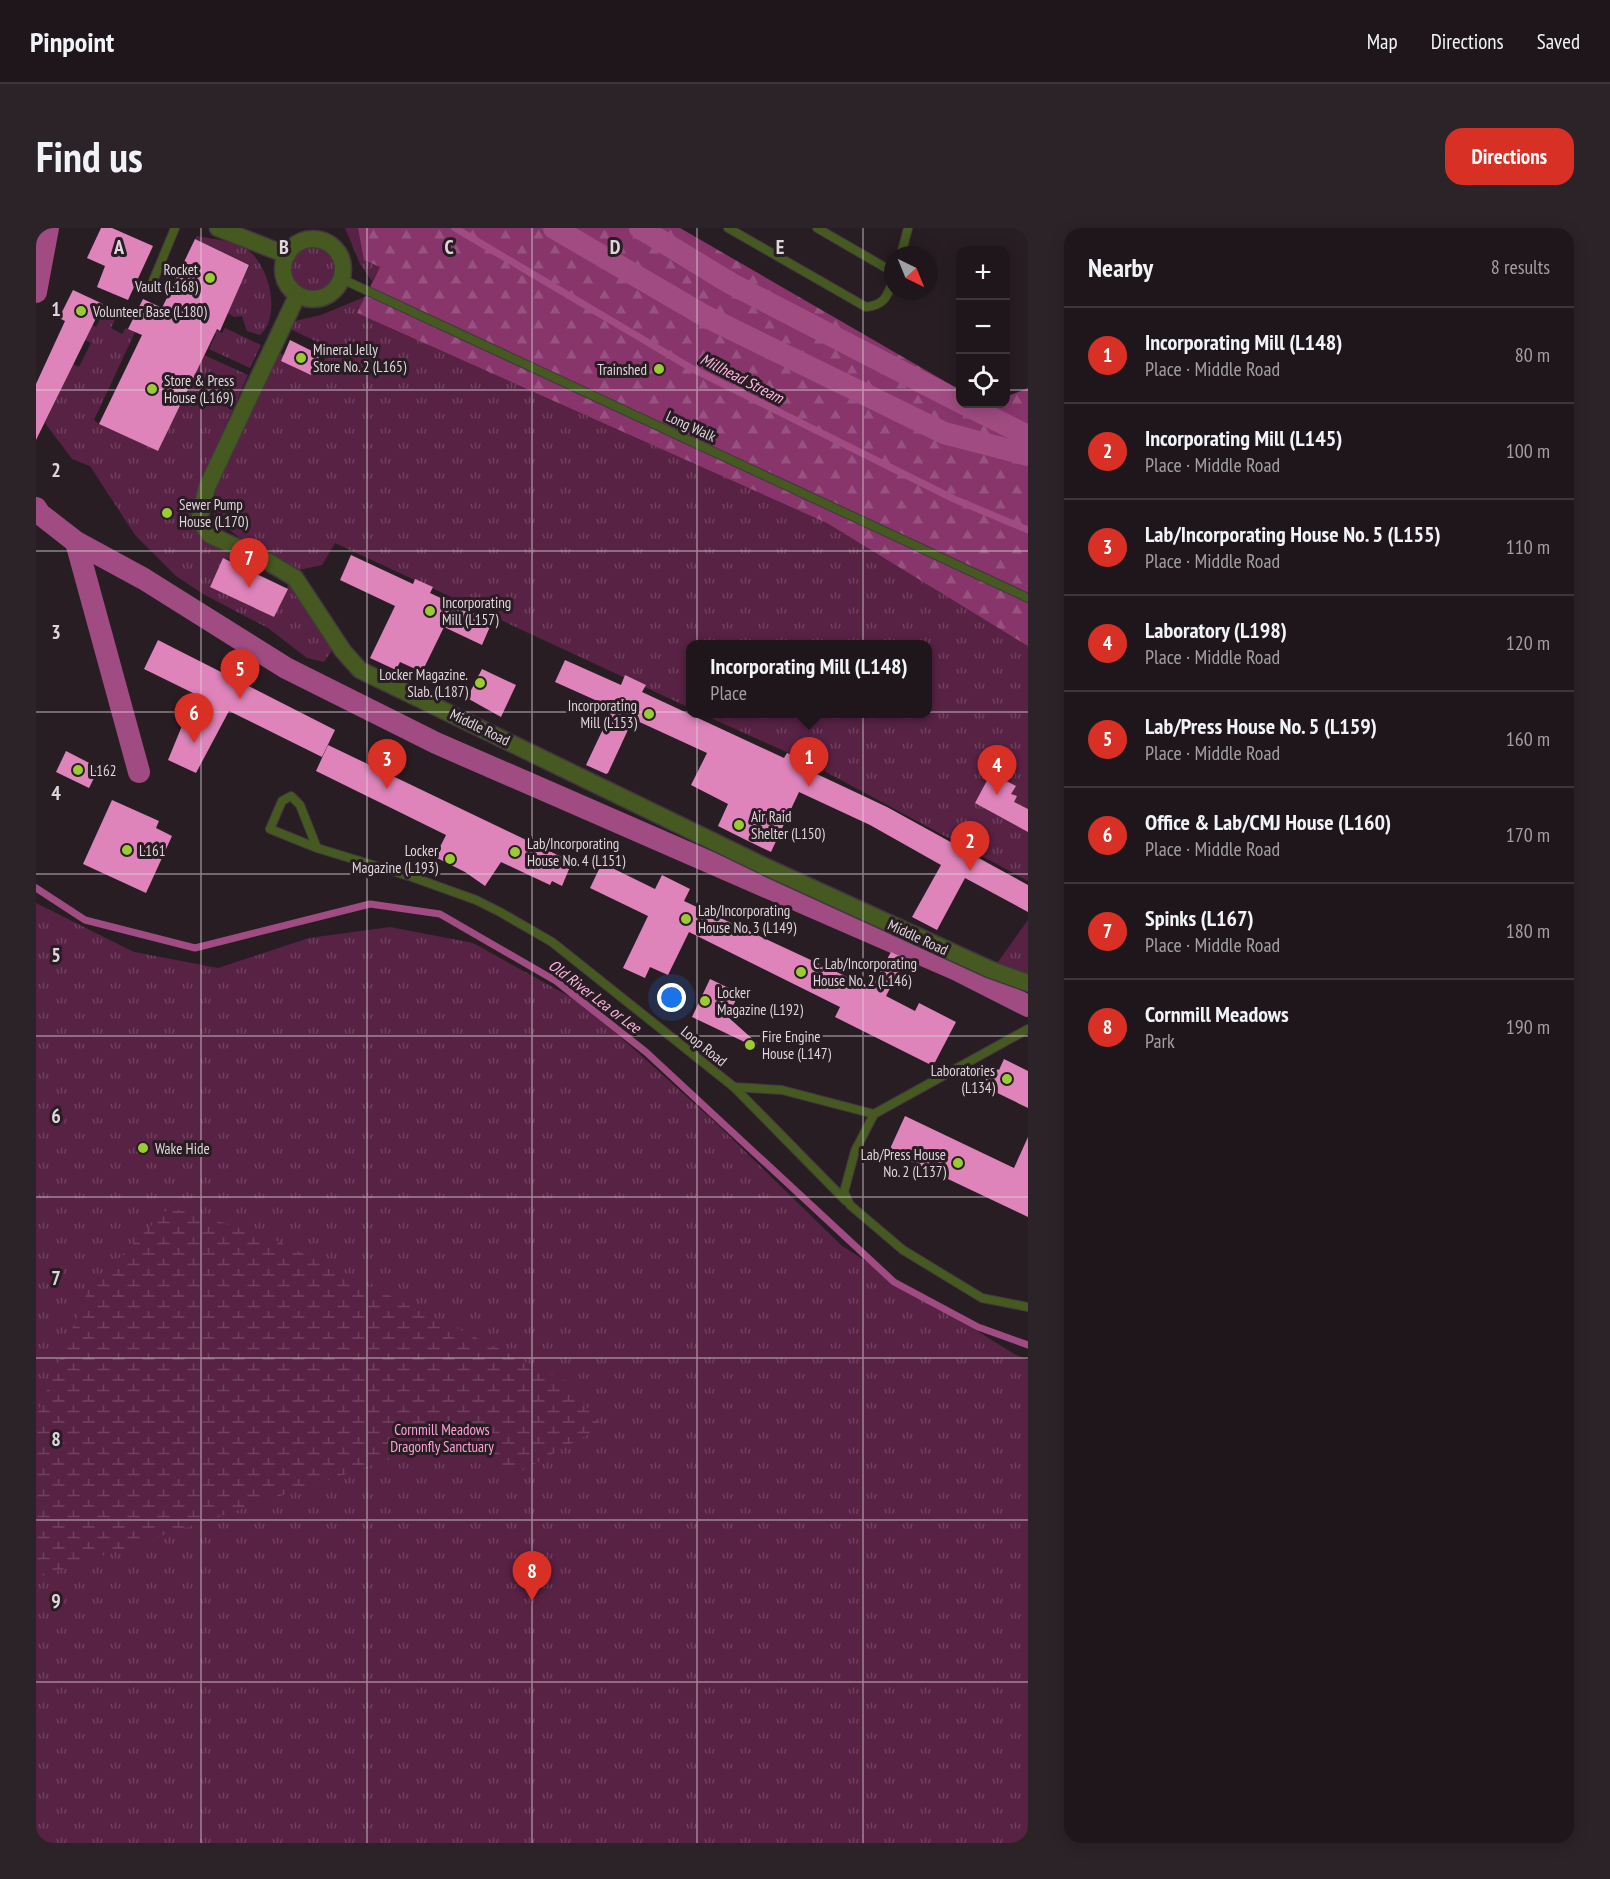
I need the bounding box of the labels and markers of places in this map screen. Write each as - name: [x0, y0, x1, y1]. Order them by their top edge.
- place label: Rocket Vault (L168): [134, 260, 199, 296]
- marker: Rocket Vault (L168): [203, 271, 217, 285]
- place label: Volunteer Base (L180): [92, 302, 207, 321]
- marker: Volunteer Base (L180): [74, 304, 88, 318]
- place label: Mineral Jelly Store No. 2 (L165): [313, 340, 407, 376]
- marker: Mineral Jelly Store No. 2 (L165): [294, 351, 308, 365]
- place label: Trainshed: [597, 360, 647, 379]
- marker: Trainshed: [652, 362, 666, 376]
- place label: Store & Press House (L169): [164, 371, 234, 407]
- marker: Store & Press House (L169): [145, 382, 159, 396]
- place label: Sewer Pump House (L170): [179, 495, 248, 531]
- marker: Sewer Pump House (L170): [160, 506, 174, 520]
- pin: 7: [230, 538, 268, 588]
- place label: Incorporating Mill (L157): [442, 593, 511, 629]
- marker: Incorporating Mill (L157): [423, 604, 437, 618]
- pin: 5: [220, 650, 260, 699]
- place label: Locker Magazine. Slab. (L187): [379, 665, 468, 701]
- marker: Locker Magazine. Slab. (L187): [473, 676, 487, 690]
- pin: 6: [174, 694, 214, 743]
- place label: Incorporating Mill (L153): [568, 696, 637, 732]
- marker: Incorporating Mill (L153): [642, 707, 656, 721]
- pin: 1: [790, 738, 828, 787]
- pin: 3: [368, 740, 406, 789]
- pin: 4: [978, 746, 1016, 795]
- place label: L162: [90, 761, 116, 780]
- marker: L162: [71, 763, 85, 777]
- place label: Air Raid Shelter (L150): [751, 807, 825, 843]
- marker: Air Raid Shelter (L150): [732, 818, 746, 832]
- pin: 2: [950, 822, 990, 871]
- place label: Lab/Incorporating House No. 4 (L151): [527, 834, 626, 870]
- place label: L161: [139, 841, 165, 860]
- place label: Locker Magazine (L193): [352, 841, 439, 877]
- marker: L161: [120, 843, 134, 857]
- marker: Lab/Incorporating House No. 4 (L151): [508, 845, 522, 859]
- marker: Locker Magazine (L193): [443, 852, 457, 866]
- place label: Lab/Incorporating House No. 3 (L149): [698, 901, 797, 937]
- marker: Lab/Incorporating House No. 3 (L149): [679, 912, 693, 926]
- place label: C. Lab/Incorporating House No. 2 (L146): [813, 954, 917, 990]
- marker: C. Lab/Incorporating House No. 2 (L146): [794, 965, 808, 979]
- place label: Locker Magazine (L192): [717, 983, 804, 1019]
- marker: Locker Magazine (L192): [698, 994, 712, 1008]
- place label: Fire Engine House (L147): [762, 1027, 831, 1063]
- marker: Fire Engine House (L147): [743, 1038, 757, 1052]
- place label: Laboratories (L134): [931, 1061, 996, 1097]
- marker: Laboratories (L134): [1000, 1072, 1014, 1086]
- place label: Wake Hide: [155, 1139, 210, 1158]
- marker: Wake Hide: [136, 1141, 150, 1155]
- place label: Lab/Press House No. 2 (L137): [861, 1145, 946, 1181]
- marker: Lab/Press House No. 2 (L137): [951, 1156, 965, 1170]
- pin: 8: [512, 1552, 552, 1601]

